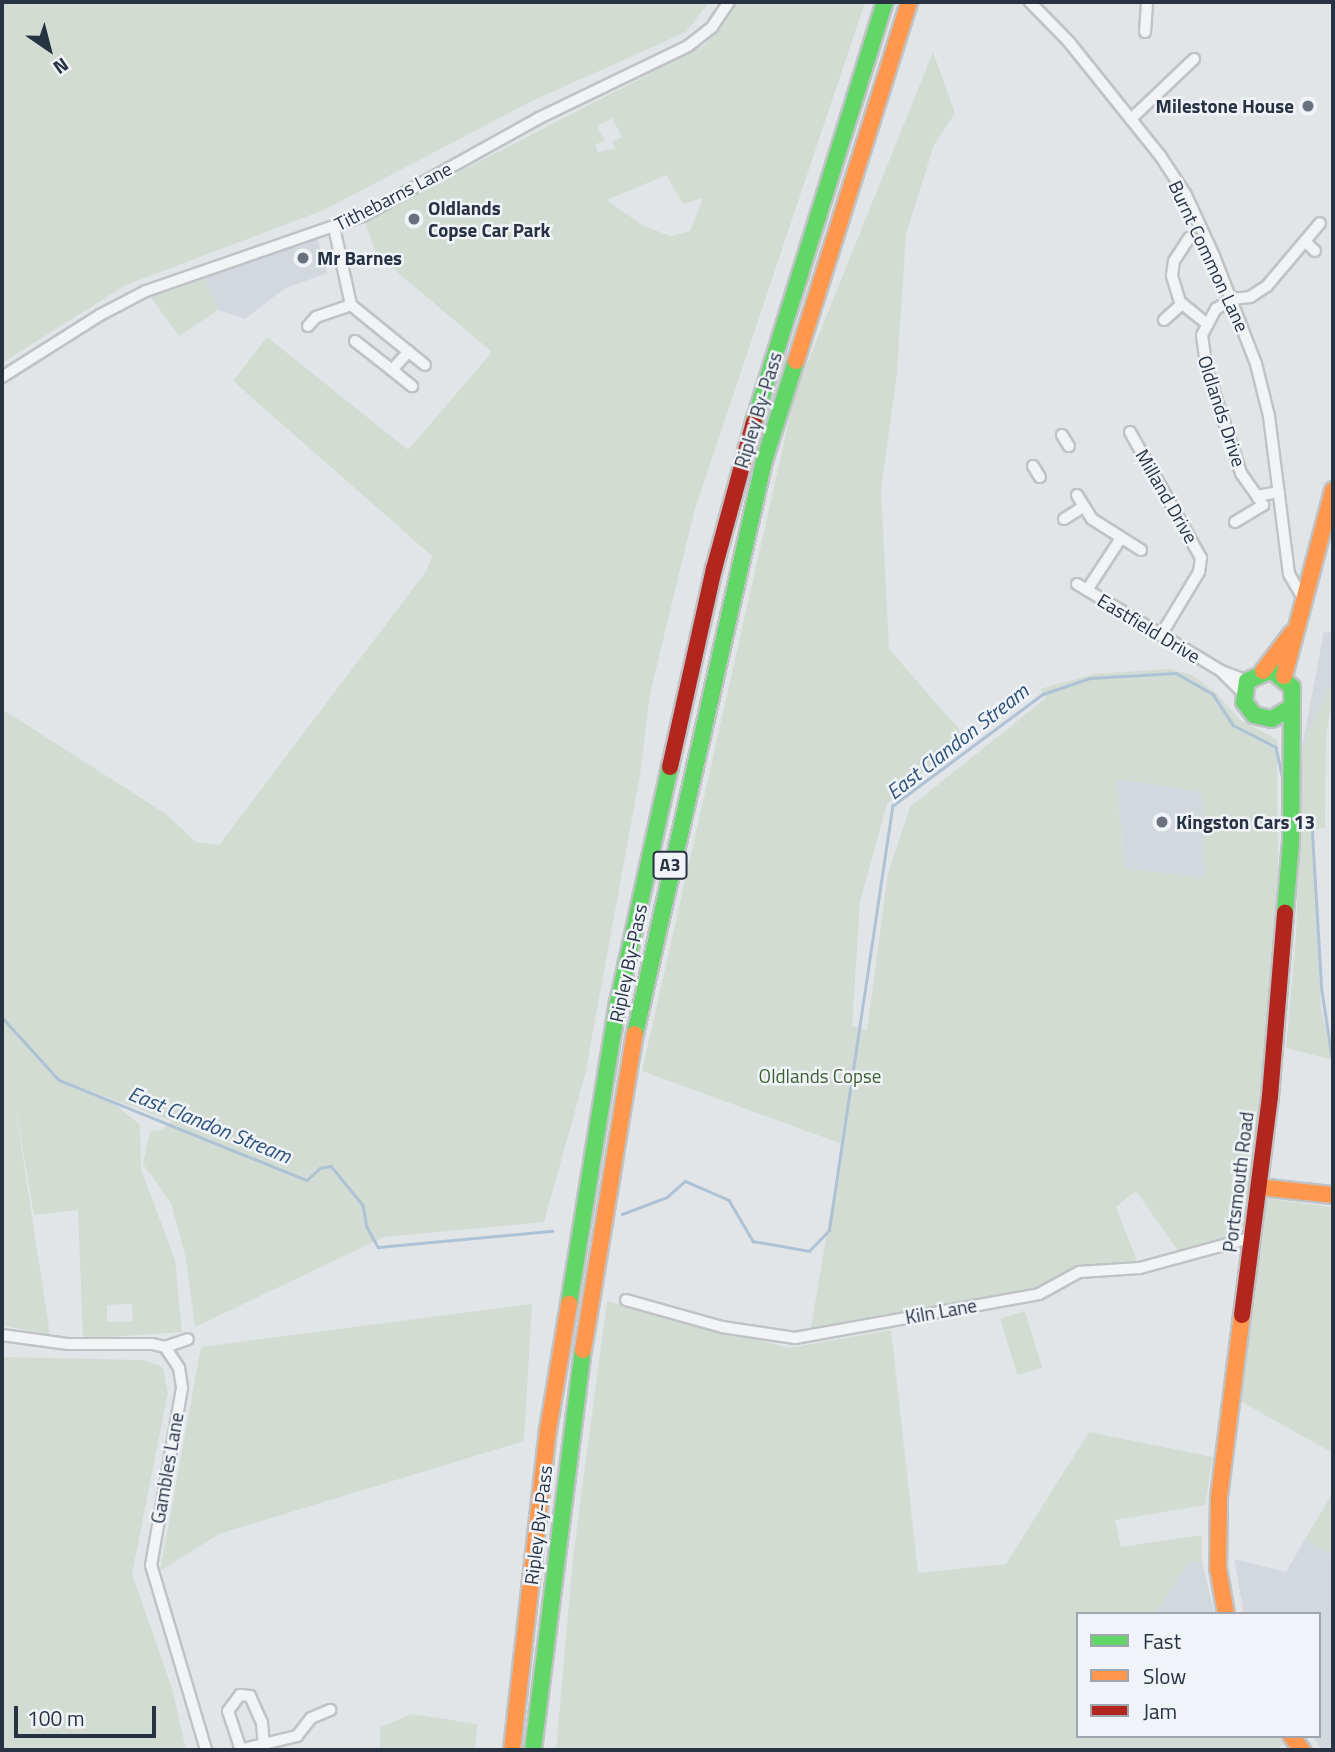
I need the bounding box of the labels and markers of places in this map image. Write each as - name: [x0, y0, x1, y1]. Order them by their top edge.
- place label: Milestone House: [1156, 95, 1294, 117]
- marker: Milestone House: [1300, 98, 1316, 114]
- place label: Oldlands Copse Car Park: [428, 197, 550, 241]
- marker: Oldlands Copse Car Park: [406, 211, 422, 227]
- place label: Mr Barnes: [317, 247, 402, 269]
- marker: Mr Barnes: [295, 250, 311, 266]
- place label: Kingston Cars 13: [1176, 811, 1315, 833]
- marker: Kingston Cars 13: [1154, 814, 1170, 830]

